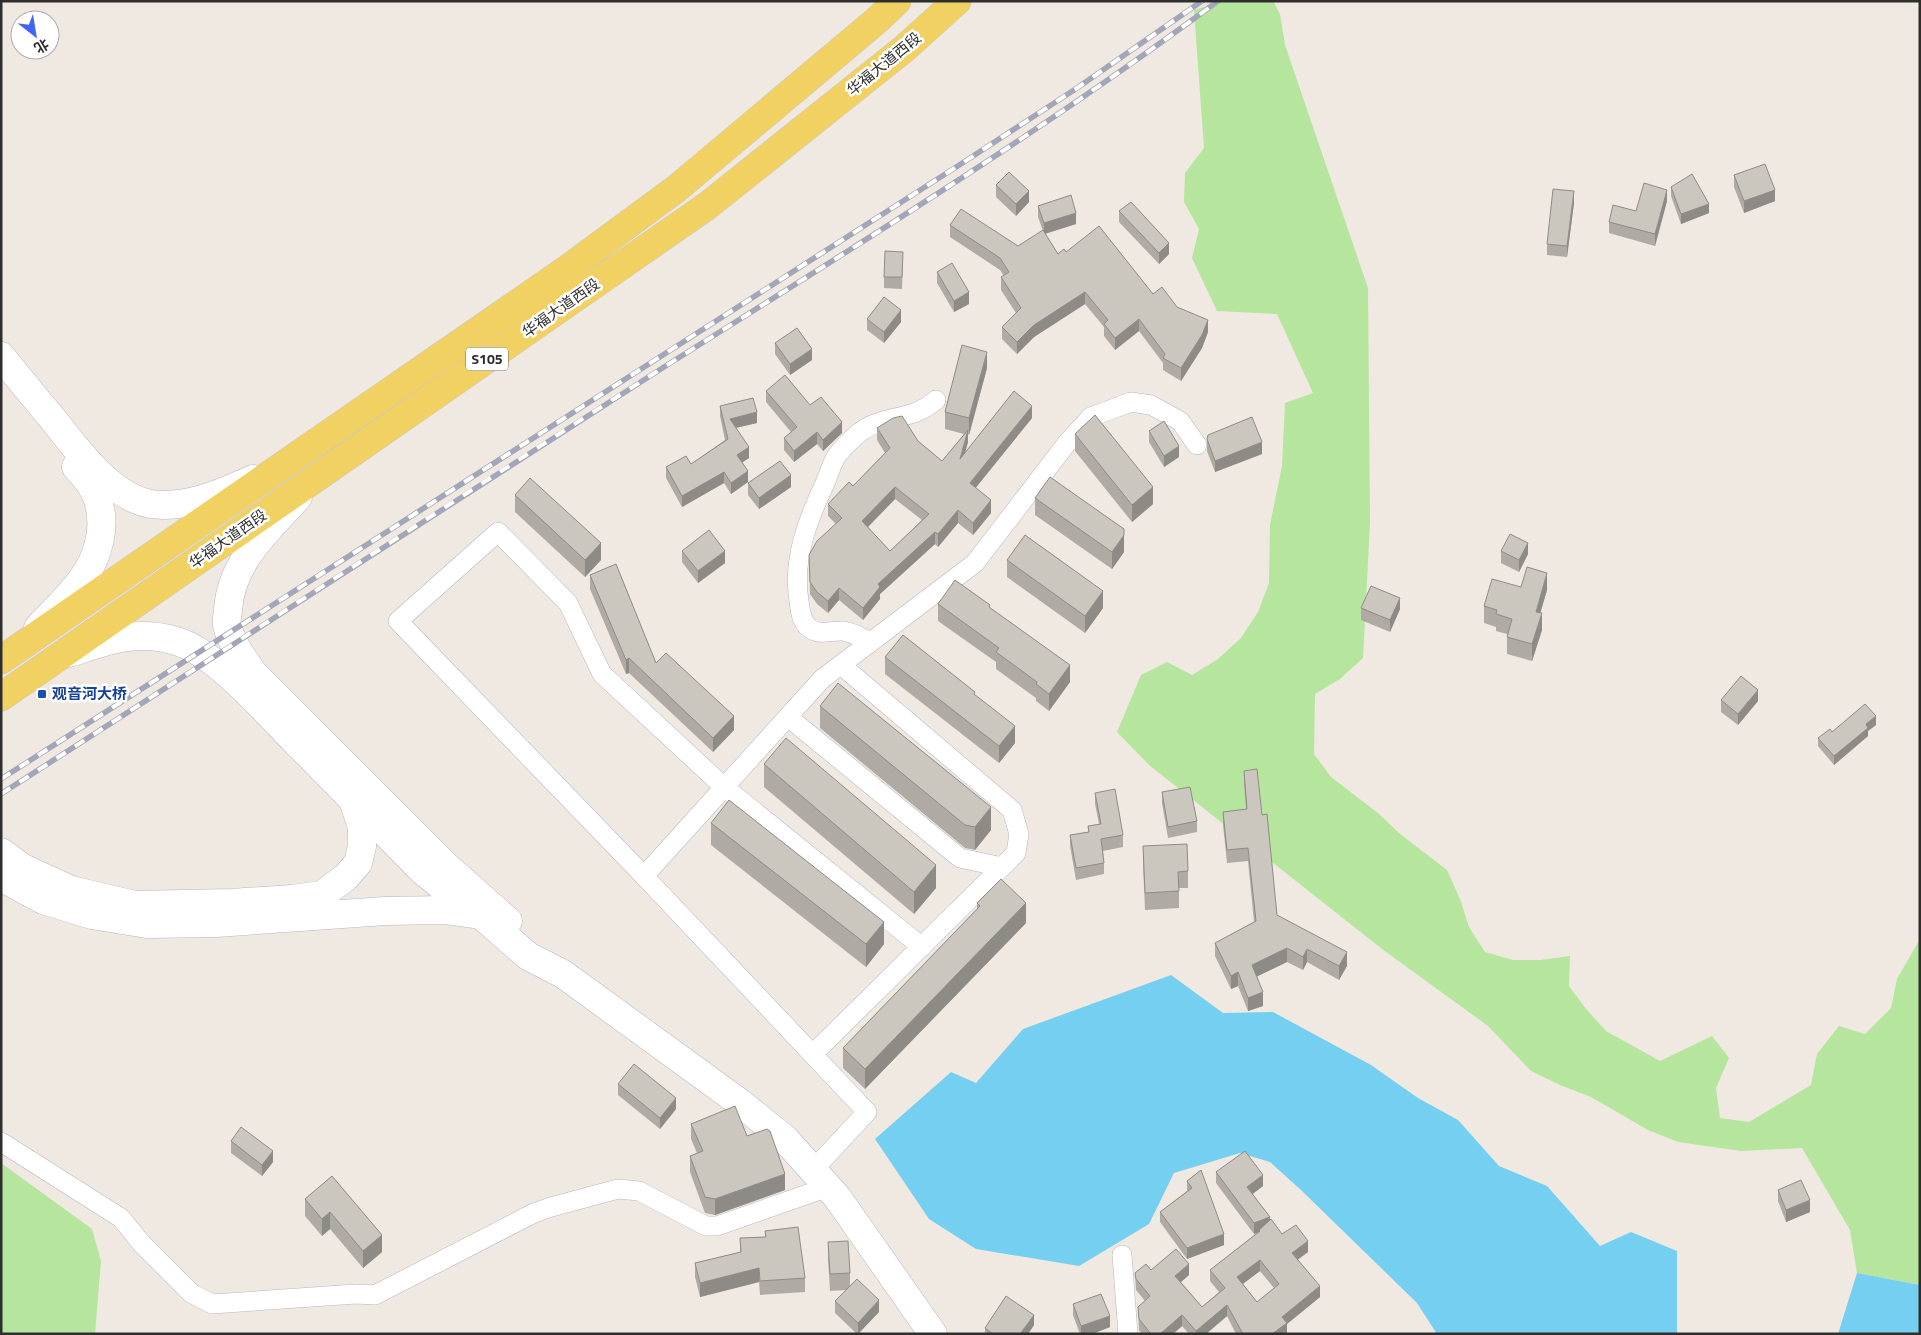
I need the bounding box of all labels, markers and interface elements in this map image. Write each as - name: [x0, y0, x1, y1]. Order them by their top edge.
- north arrow: [10, 10, 60, 60]
- street label: 华福大道西段: [841, 26, 926, 101]
- text: 北: [31, 34, 53, 59]
- street label: 华福大道西段: [517, 272, 604, 343]
- road number: S105: [466, 348, 508, 370]
- street label: 华福大道西段: [184, 503, 271, 574]
- place label: 观音河大桥: [52, 682, 127, 705]
- marker: 观音河大桥: [36, 688, 48, 700]

